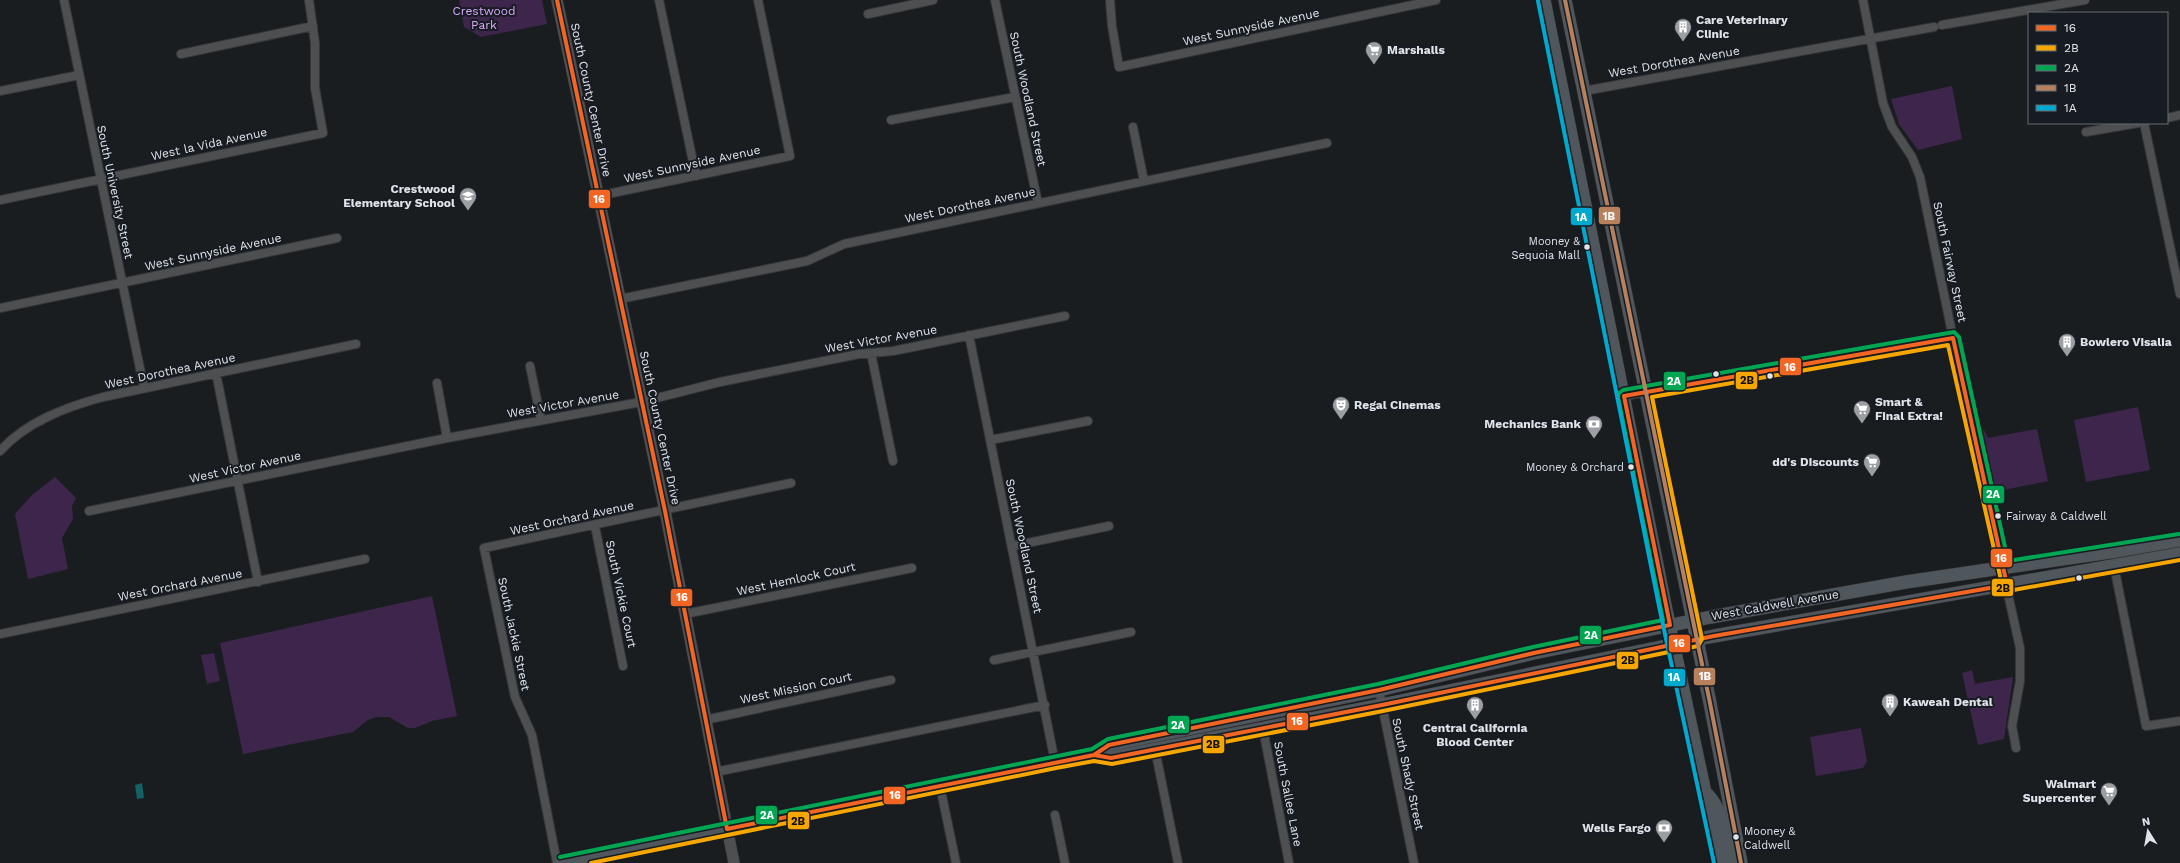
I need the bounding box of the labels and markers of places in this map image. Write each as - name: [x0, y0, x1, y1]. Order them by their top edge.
- place label: Care Veterinary Clinic: [1696, 13, 1788, 41]
- building icon: Care Veterinary Clinic: [1673, 17, 1693, 42]
- supermarket icon: Marshalls: [1364, 40, 1384, 65]
- place label: Marshalls: [1387, 43, 1446, 57]
- place label: Crestwood Elementary School: [343, 182, 455, 210]
- school or university icon: Crestwood Elementary School: [458, 186, 478, 211]
- place label: Mooney & Sequoia Mall: [1511, 235, 1581, 262]
- marker: Mooney & Sequoia Mall: [1582, 242, 1592, 252]
- building icon: Bowlero Visalia: [2057, 332, 2077, 357]
- place label: Bowlero Visalia: [2080, 335, 2172, 349]
- unlabelled marker: [1711, 369, 1721, 379]
- unlabelled marker: [1765, 371, 1775, 381]
- theatre icon: Regal Cinemas: [1331, 395, 1351, 420]
- place label: Smart & Final Extra!: [1875, 395, 1943, 423]
- place label: Regal Cinemas: [1354, 398, 1441, 412]
- supermarket icon: Smart & Final Extra!: [1852, 399, 1872, 424]
- bank icon: Mechanics Bank: [1584, 414, 1604, 439]
- place label: Mechanics Bank: [1484, 417, 1582, 431]
- supermarket icon: dd's Discounts: [1862, 452, 1882, 477]
- place label: dd's Discounts: [1772, 455, 1860, 469]
- place label: Mooney & Orchard: [1526, 461, 1624, 474]
- marker: Mooney & Orchard: [1626, 462, 1636, 472]
- place label: Fairway & Caldwell: [2006, 510, 2107, 523]
- marker: Fairway & Caldwell: [1993, 511, 2003, 521]
- unlabelled marker: [2074, 573, 2084, 583]
- building icon: Kaweah Dental: [1880, 692, 1900, 717]
- building icon: Central California Blood Center: [1465, 695, 1485, 720]
- place label: Kaweah Dental: [1903, 695, 1993, 709]
- place label: Central California Blood Center: [1423, 721, 1527, 749]
- place label: Walmart Supercenter: [2023, 777, 2097, 805]
- supermarket icon: Walmart Supercenter: [2099, 781, 2119, 806]
- bank icon: Wells Fargo: [1654, 818, 1674, 843]
- place label: Wells Fargo: [1582, 821, 1651, 835]
- place label: Mooney & Caldwell: [1744, 825, 1796, 852]
- marker: Mooney & Caldwell: [1731, 832, 1741, 842]

